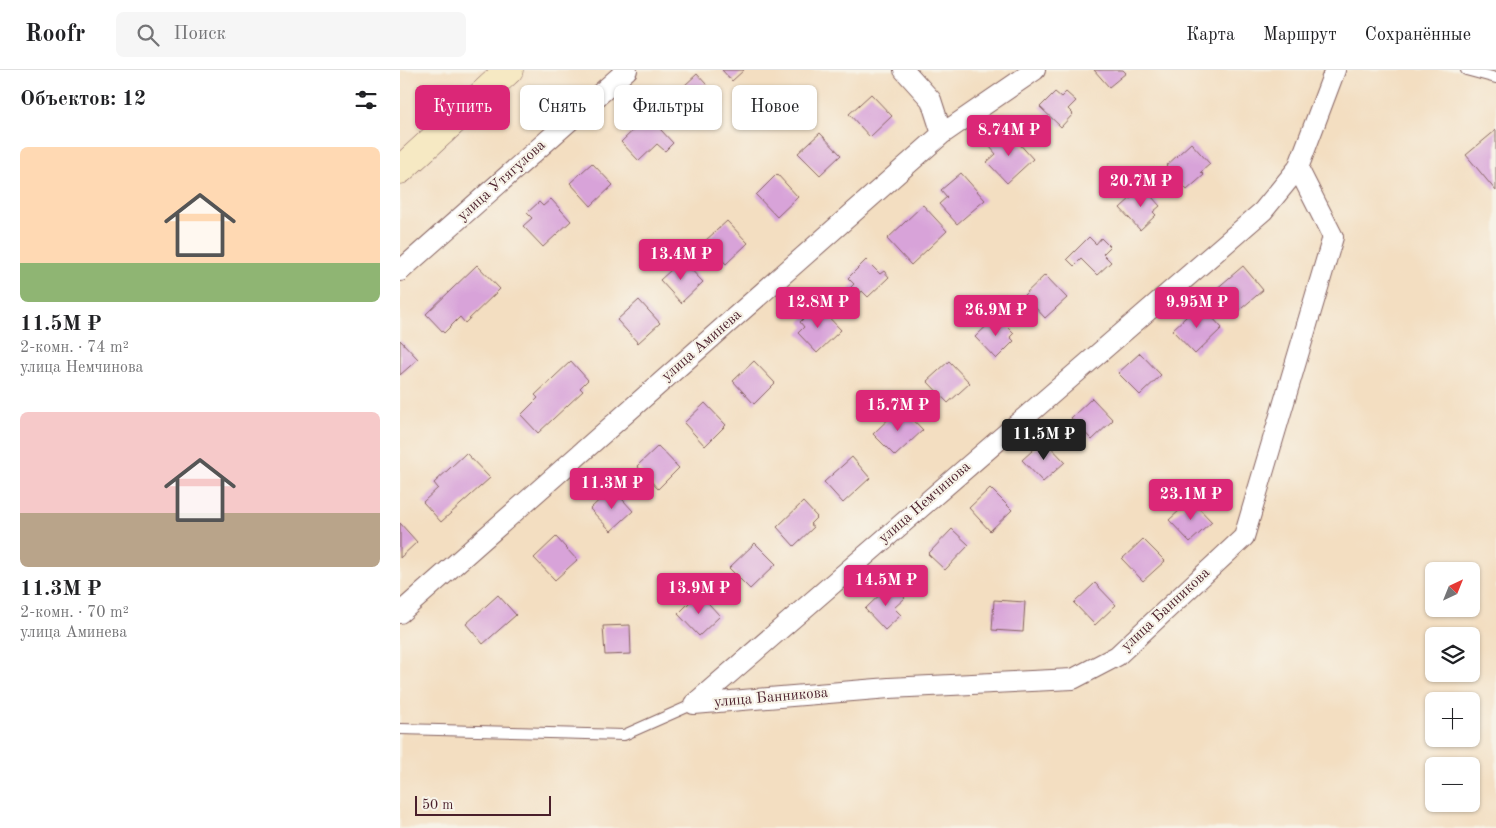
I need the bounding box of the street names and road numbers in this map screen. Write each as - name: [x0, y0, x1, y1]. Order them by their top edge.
- street label: улица Утягулова: [455, 137, 549, 224]
- street label: улица Аминева: [659, 307, 745, 385]
- street label: улица Немчинова: [876, 459, 974, 547]
- street label: улица Банникова: [1119, 565, 1213, 655]
- street label: улица Банникова: [713, 685, 829, 710]

